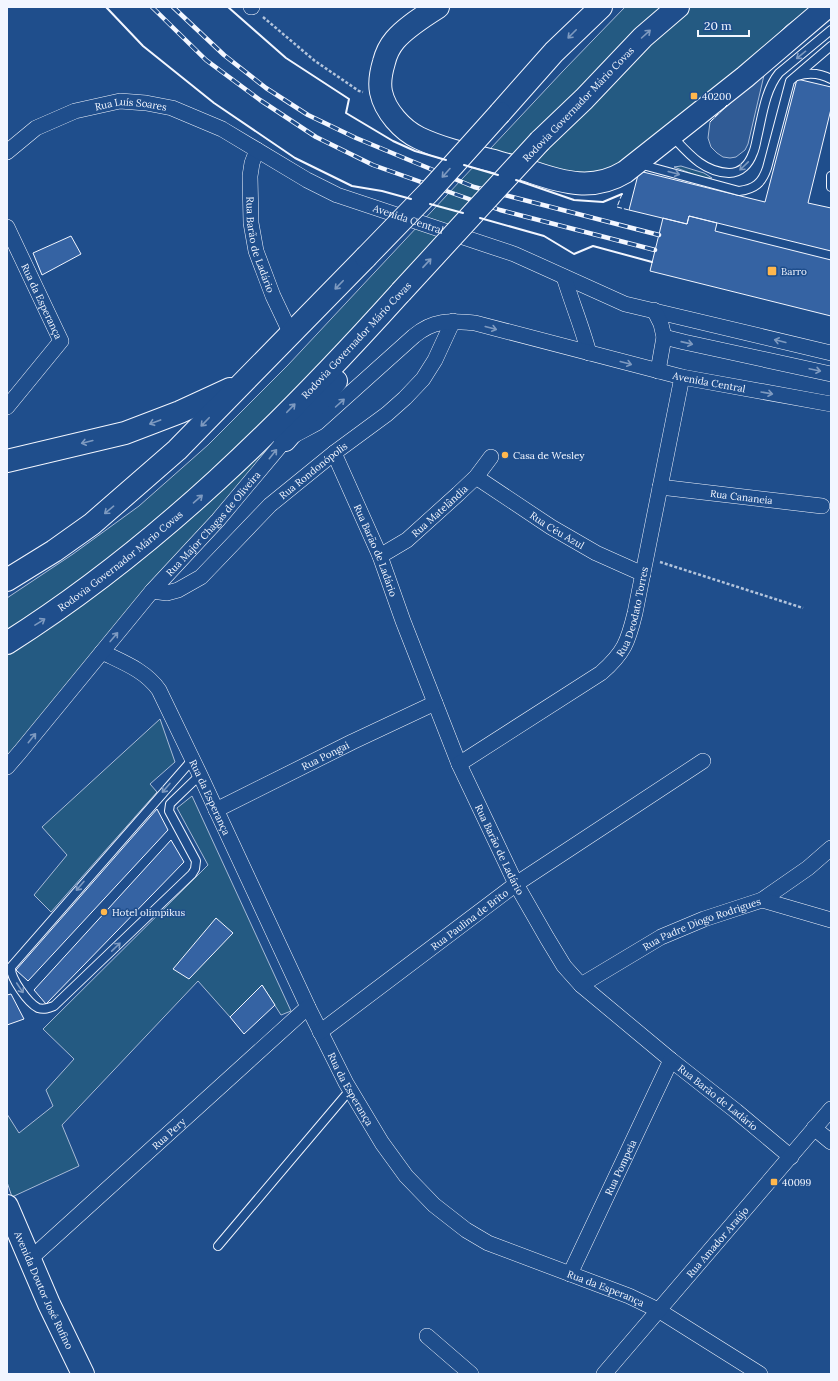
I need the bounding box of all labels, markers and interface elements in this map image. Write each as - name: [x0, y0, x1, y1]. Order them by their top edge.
- scale bar: [698, 12, 749, 38]
- text: 20 m: [704, 18, 732, 33]
- one-way arrow: [567, 29, 577, 39]
- one-way arrow: [641, 30, 651, 39]
- street label: Rodovia Governador Mário Covas: [520, 44, 637, 165]
- one-way arrow: [795, 50, 806, 59]
- place label: 40200: [702, 90, 731, 103]
- marker: 40200: [689, 91, 699, 101]
- street label: Rua Luís Soares: [94, 95, 168, 114]
- one-way arrow: [739, 161, 749, 171]
- one-way arrow: [441, 168, 451, 178]
- one-way arrow: [667, 170, 680, 177]
- street label: Rua Barão de Ladário: [243, 196, 277, 295]
- street label: Avenida Central: [370, 201, 445, 237]
- one-way arrow: [423, 258, 432, 269]
- street label: Rua da Esperança: [18, 261, 65, 341]
- marker: Barro: [766, 265, 778, 277]
- place label: Barro: [781, 265, 807, 278]
- street label: Rodovia Governador Mário Covas: [299, 279, 414, 402]
- one-way arrow: [334, 280, 344, 290]
- one-way arrow: [484, 324, 497, 332]
- one-way arrow: [773, 336, 786, 344]
- one-way arrow: [681, 339, 694, 347]
- one-way arrow: [620, 360, 633, 367]
- one-way arrow: [808, 367, 821, 375]
- street label: Avenida Central: [670, 369, 747, 395]
- one-way arrow: [760, 389, 773, 397]
- one-way arrow: [335, 398, 345, 407]
- one-way arrow: [286, 403, 296, 413]
- one-way arrow: [200, 417, 210, 427]
- one-way arrow: [149, 419, 161, 427]
- one-way arrow: [81, 438, 94, 446]
- street label: Rua Rondonópolis: [277, 439, 350, 502]
- one-way arrow: [268, 449, 277, 459]
- place label: Casa de Wesley: [513, 449, 585, 462]
- marker: Casa de Wesley: [500, 450, 510, 460]
- street label: Rua Major Chagas de Oliveira: [163, 468, 263, 579]
- street label: Rua Matelândia: [409, 482, 471, 540]
- street label: Rua Cananeia: [709, 487, 773, 507]
- one-way arrow: [192, 494, 203, 503]
- street label: Rua Barão de Ladário: [351, 502, 400, 599]
- one-way arrow: [104, 505, 114, 514]
- street label: Rodovia Governador Mário Covas: [55, 508, 186, 614]
- street label: Rua Céu Azul: [527, 509, 587, 552]
- street label: Rua Deodato Torres: [614, 565, 651, 659]
- one-way arrow: [34, 617, 46, 625]
- one-way arrow: [110, 631, 119, 642]
- one-way arrow: [28, 732, 37, 743]
- street label: Rua Pongai: [299, 738, 351, 773]
- street label: Rua da Esperança: [186, 757, 233, 837]
- one-way arrow: [162, 783, 171, 793]
- street label: Rua Barão de Ladário: [472, 802, 527, 897]
- one-way arrow: [76, 881, 85, 891]
- street label: Rua Paulina de Brito: [428, 886, 511, 953]
- street label: Rua Padre Diogo Rodrigues: [640, 895, 763, 954]
- place label: Hotel olimpikus: [112, 906, 186, 919]
- marker: Hotel olimpikus: [99, 907, 109, 917]
- one-way arrow: [111, 942, 121, 951]
- one-way arrow: [16, 982, 24, 993]
- street label: Rua da Esperança: [325, 1050, 376, 1128]
- street label: Rua Barão de Ladário: [675, 1062, 761, 1134]
- street label: Rua Pery: [149, 1115, 189, 1152]
- street label: Rua Pompeia: [602, 1137, 640, 1198]
- place label: 40099: [782, 1176, 812, 1189]
- marker: 40099: [769, 1177, 779, 1187]
- street label: Rua Amador Araújo: [684, 1204, 752, 1280]
- street label: Avenida Doutor José Rufino: [11, 1229, 76, 1352]
- street label: Rua da Esperança: [565, 1267, 647, 1310]

